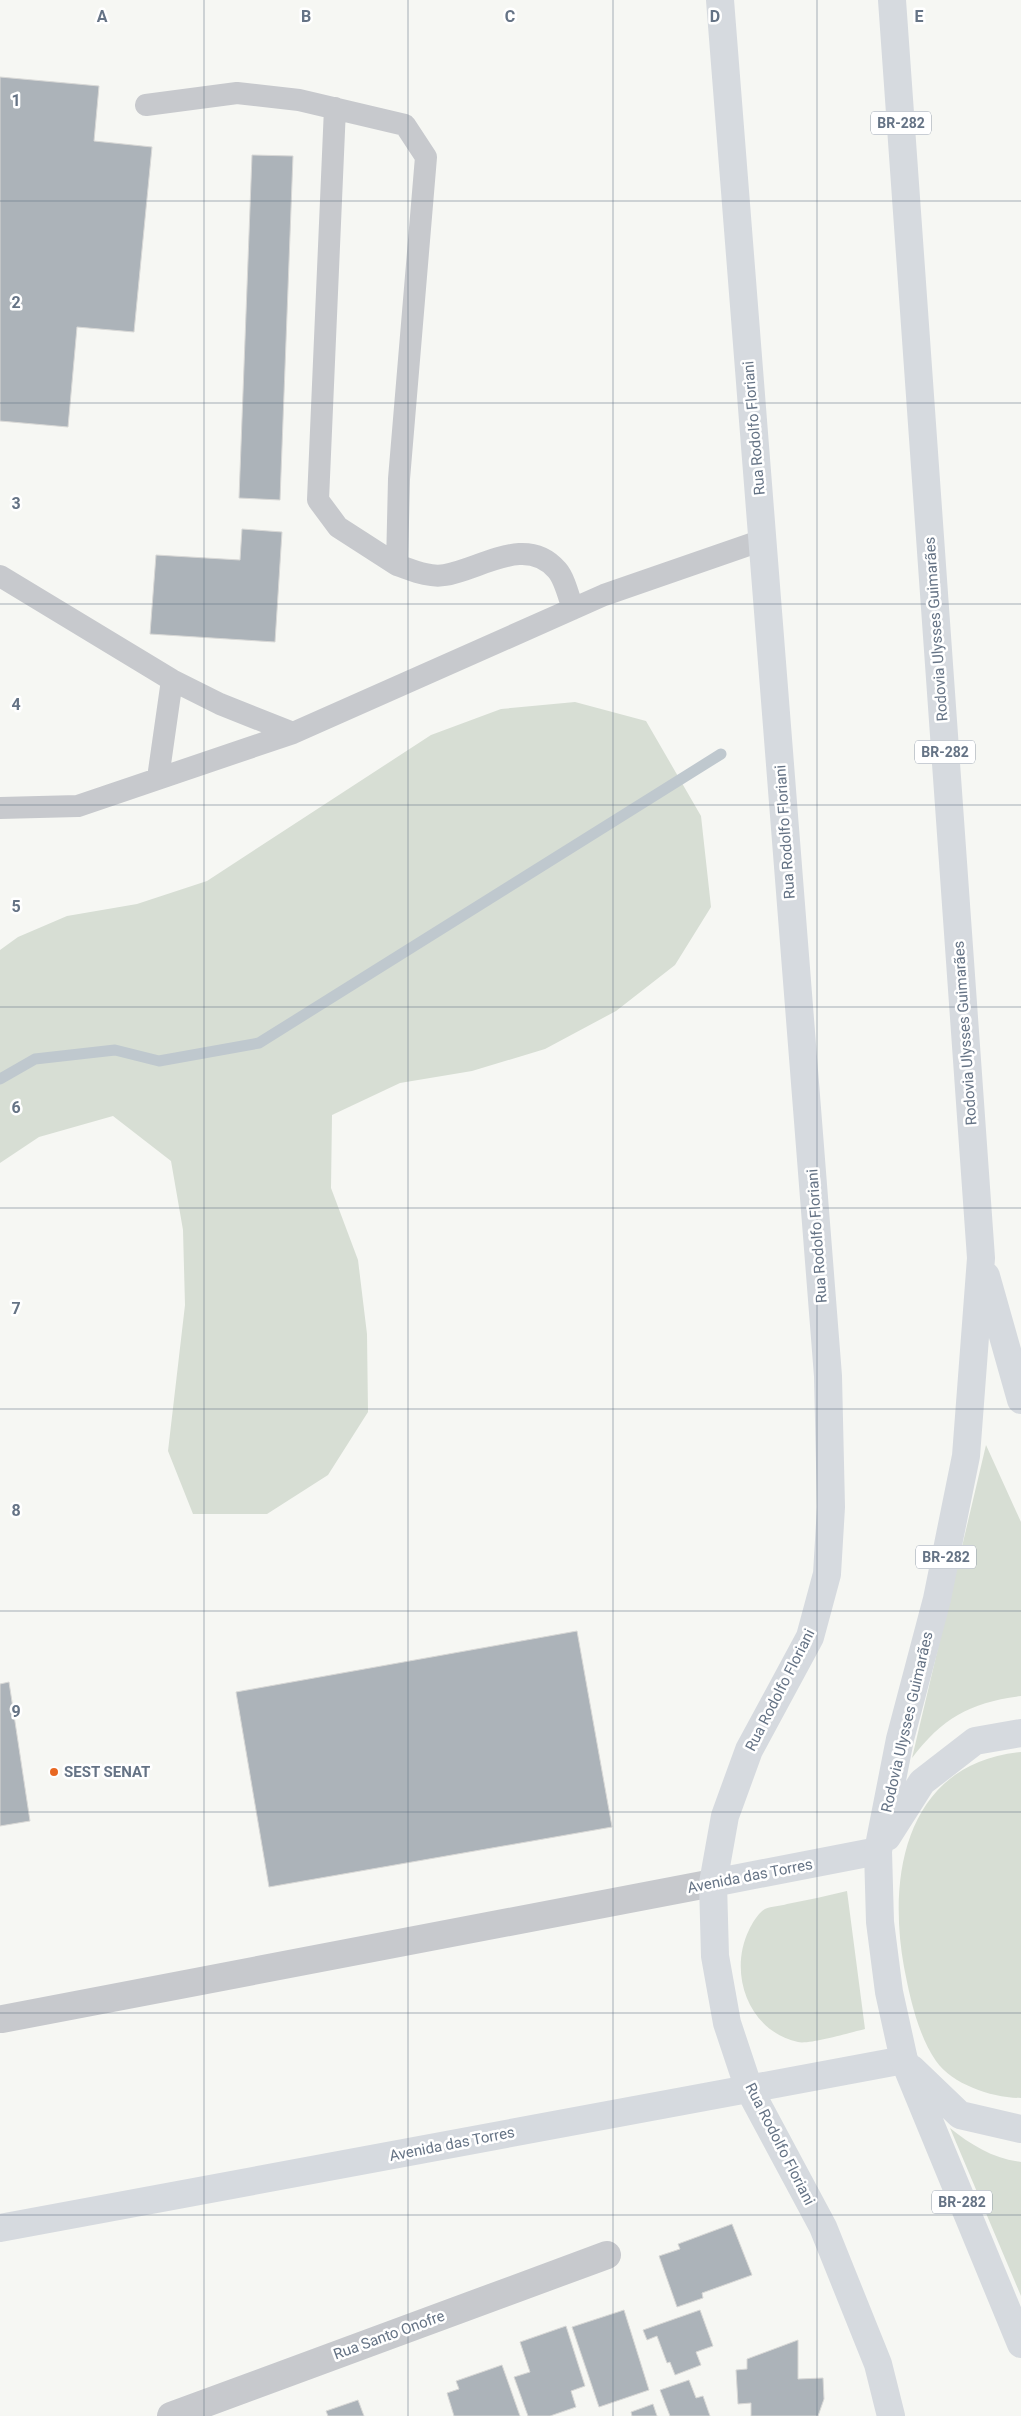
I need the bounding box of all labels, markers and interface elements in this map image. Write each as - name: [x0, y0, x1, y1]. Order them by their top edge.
- text: A: [97, 7, 108, 26]
- text: B: [301, 7, 311, 26]
- text: C: [505, 7, 515, 26]
- text: D: [710, 7, 720, 26]
- text: E: [915, 7, 924, 26]
- text: 1: [11, 91, 21, 110]
- road number: BR-282: [871, 112, 931, 134]
- text: 2: [11, 293, 21, 312]
- street label: Rua Rodolfo Floriani: [739, 360, 769, 496]
- text: 3: [11, 494, 21, 513]
- street label: Rodovia Ulysses Guimarães: [921, 536, 951, 722]
- text: 4: [11, 695, 21, 714]
- road number: BR-282: [915, 740, 975, 764]
- street label: Rua Rodolfo Floriani: [771, 764, 799, 900]
- text: 5: [11, 897, 21, 916]
- street label: Rodovia Ulysses Guimarães: [950, 940, 980, 1126]
- text: 6: [11, 1098, 21, 1117]
- street label: Rua Rodolfo Floriani: [803, 1168, 831, 1304]
- text: 7: [11, 1299, 21, 1318]
- text: 8: [11, 1501, 21, 1520]
- road number: BR-282: [916, 1545, 976, 1568]
- street label: Rua Rodolfo Floriani: [741, 1626, 819, 1754]
- street label: Rodovia Ulysses Guimarães: [877, 1630, 937, 1814]
- text: 9: [11, 1702, 21, 1721]
- place label: SEST SENAT: [64, 1763, 150, 1781]
- marker: SEST SENAT: [48, 1766, 60, 1778]
- street label: Avenida das Torres: [686, 1855, 814, 1897]
- street label: Rua Rodolfo Floriani: [741, 2080, 819, 2208]
- street label: Avenida das Torres: [388, 2123, 516, 2165]
- road number: BR-282: [932, 2190, 992, 2214]
- street label: Rua Santo Onofre: [331, 2307, 447, 2363]

